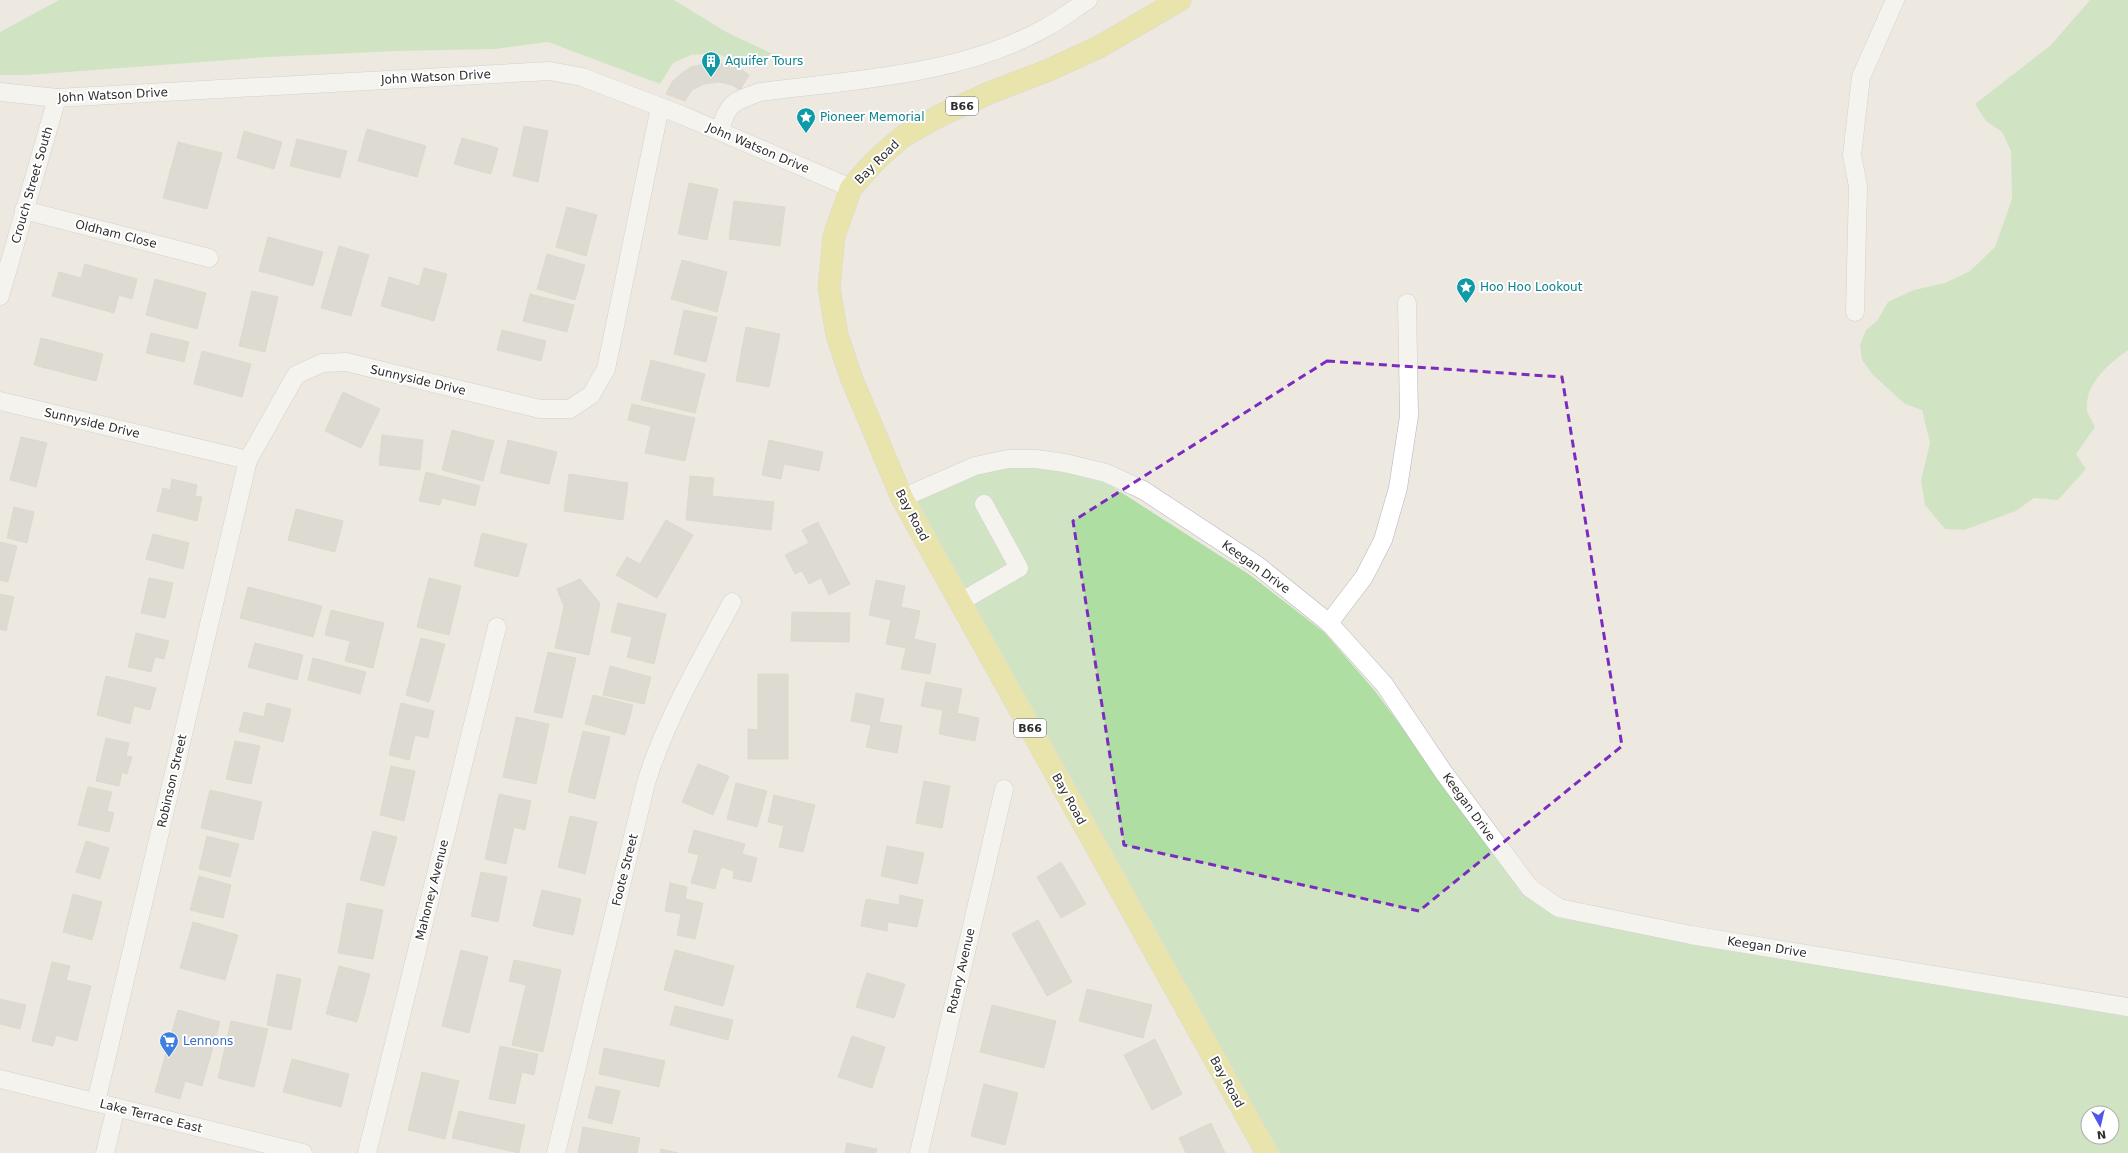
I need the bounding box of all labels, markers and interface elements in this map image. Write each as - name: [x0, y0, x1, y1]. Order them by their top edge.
- building icon: Aquifer Tours: [700, 50, 722, 78]
- place label: Aquifer Tours: [725, 54, 803, 68]
- street label: John Watson Drive: [380, 67, 491, 87]
- street label: John Watson Drive: [57, 85, 168, 105]
- road number: B66: [946, 97, 978, 115]
- place icon: Pioneer Memorial: [795, 106, 817, 134]
- place label: Pioneer Memorial: [820, 110, 925, 124]
- street label: John Watson Drive: [704, 120, 811, 176]
- street label: Crouch Street South: [9, 125, 55, 245]
- street label: Bay Road: [852, 137, 902, 187]
- street label: Oldham Close: [74, 217, 158, 251]
- place icon: Hoo Hoo Lookout: [1455, 276, 1477, 304]
- place label: Hoo Hoo Lookout: [1480, 280, 1583, 294]
- street label: Sunnyside Drive: [369, 362, 467, 398]
- street label: Sunnyside Drive: [43, 405, 141, 441]
- street label: Bay Road: [893, 487, 931, 543]
- street label: Keegan Drive: [1219, 538, 1293, 596]
- road number: B66: [1014, 719, 1046, 737]
- street label: Robinson Street: [154, 733, 190, 829]
- street label: Keegan Drive: [1440, 770, 1498, 844]
- street label: Bay Road: [1049, 771, 1089, 827]
- street label: Foote Street: [609, 832, 641, 907]
- street label: Mahoney Avenue: [413, 838, 451, 942]
- street label: Rotary Avenue: [944, 927, 978, 1015]
- street label: Keegan Drive: [1726, 934, 1808, 960]
- supermarket icon: Lennons: [158, 1030, 180, 1058]
- place label: Lennons: [183, 1034, 233, 1048]
- street label: Bay Road: [1207, 1054, 1247, 1110]
- street label: Lake Terrace East: [98, 1096, 204, 1136]
- north arrow: [2080, 1105, 2120, 1145]
- text: N: [2096, 1127, 2107, 1141]

